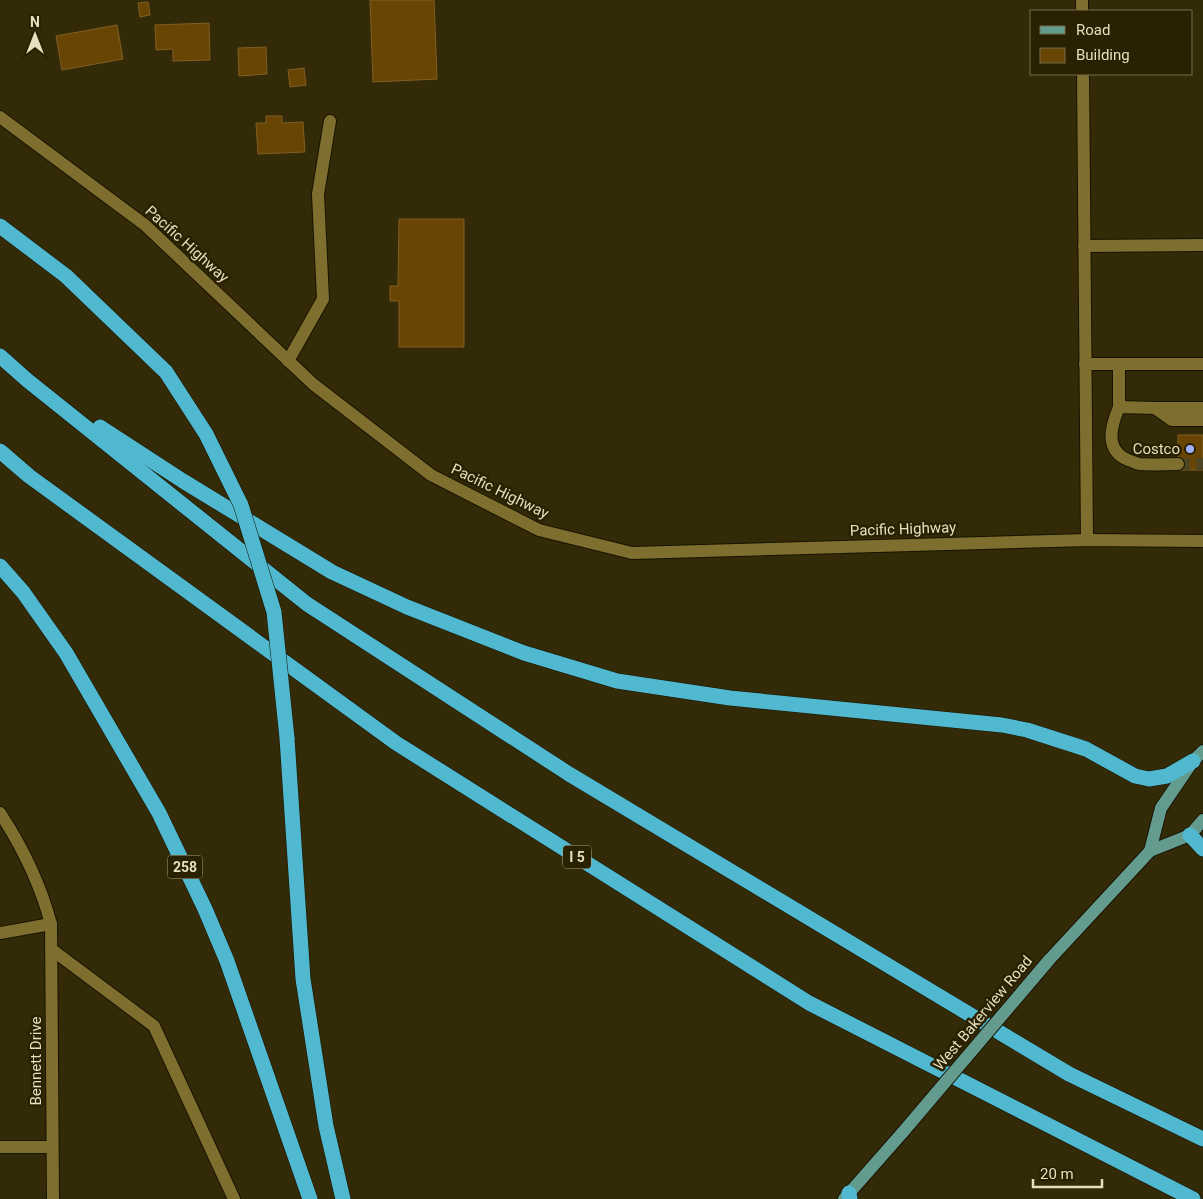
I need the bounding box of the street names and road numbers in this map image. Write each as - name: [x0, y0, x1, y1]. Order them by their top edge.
- street label: Pacific Highway: [141, 202, 233, 286]
- street label: Pacific Highway: [448, 460, 552, 522]
- street label: Pacific Highway: [850, 518, 956, 540]
- road number: I 5: [563, 846, 591, 869]
- road number: 258: [168, 856, 202, 879]
- street label: West Bakerview Road: [930, 952, 1036, 1074]
- street label: Bennett Drive: [27, 1016, 45, 1106]

